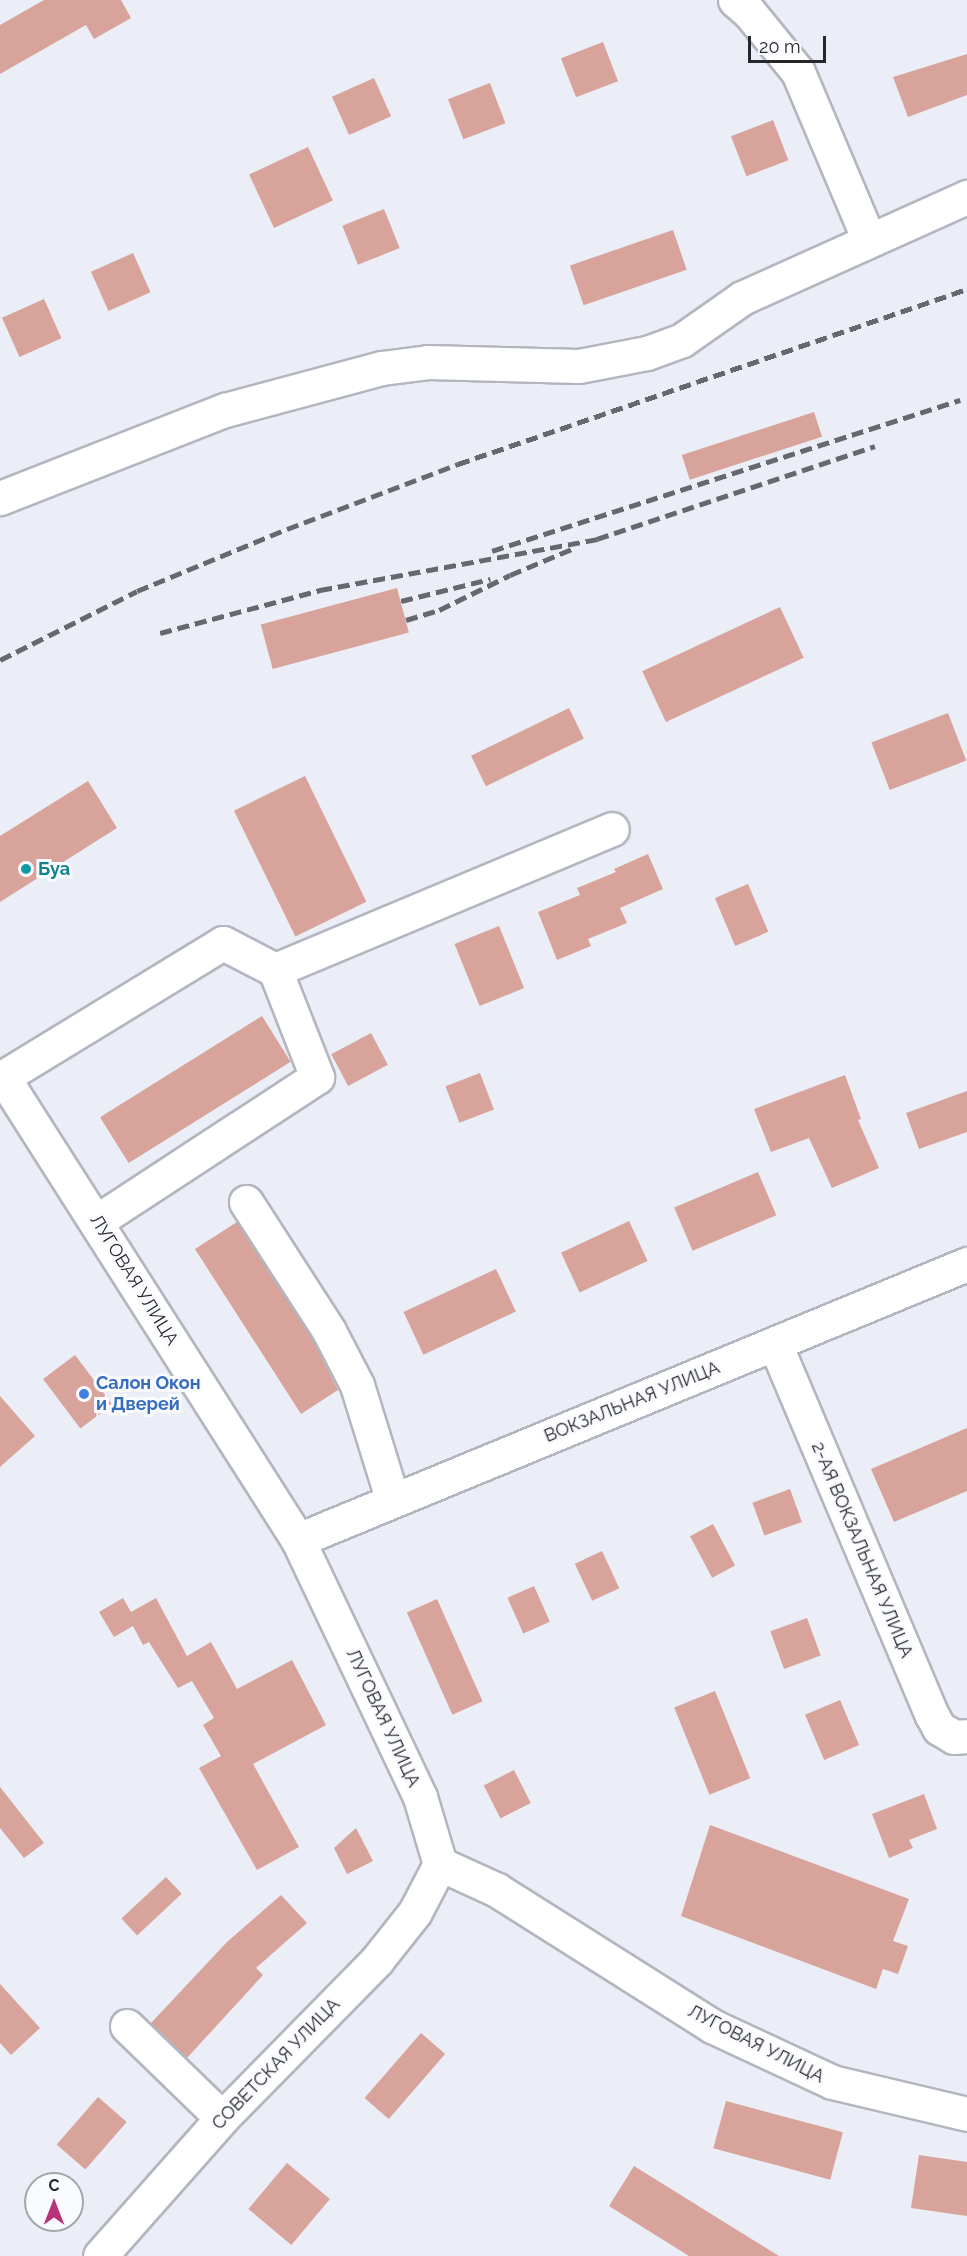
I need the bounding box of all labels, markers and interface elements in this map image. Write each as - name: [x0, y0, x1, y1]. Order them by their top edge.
- scale bar: [751, 24, 829, 62]
- text: 20 m: [759, 36, 801, 57]
- place label: Буа: [38, 858, 70, 880]
- marker: Буа: [19, 862, 33, 876]
- street label: ЛУГОВАЯ УЛИЦА: [85, 1211, 183, 1349]
- street label: ВОКЗАЛЬНАЯ УЛИЦА: [541, 1357, 723, 1447]
- place label: Салон Окон и Дверей: [96, 1373, 201, 1416]
- marker: Салон Окон и Дверей: [77, 1387, 91, 1401]
- street label: 2-АЯ ВОКЗАЛЬНАЯ УЛИЦА: [807, 1439, 917, 1661]
- street label: ЛУГОВАЯ УЛИЦА: [341, 1645, 425, 1791]
- street label: СОВЕТСКАЯ УЛИЦА: [208, 1994, 344, 2134]
- street label: ЛУГОВАЯ УЛИЦА: [684, 2000, 828, 2088]
- north arrow: [24, 2172, 84, 2232]
- text: С: [49, 2176, 59, 2195]

